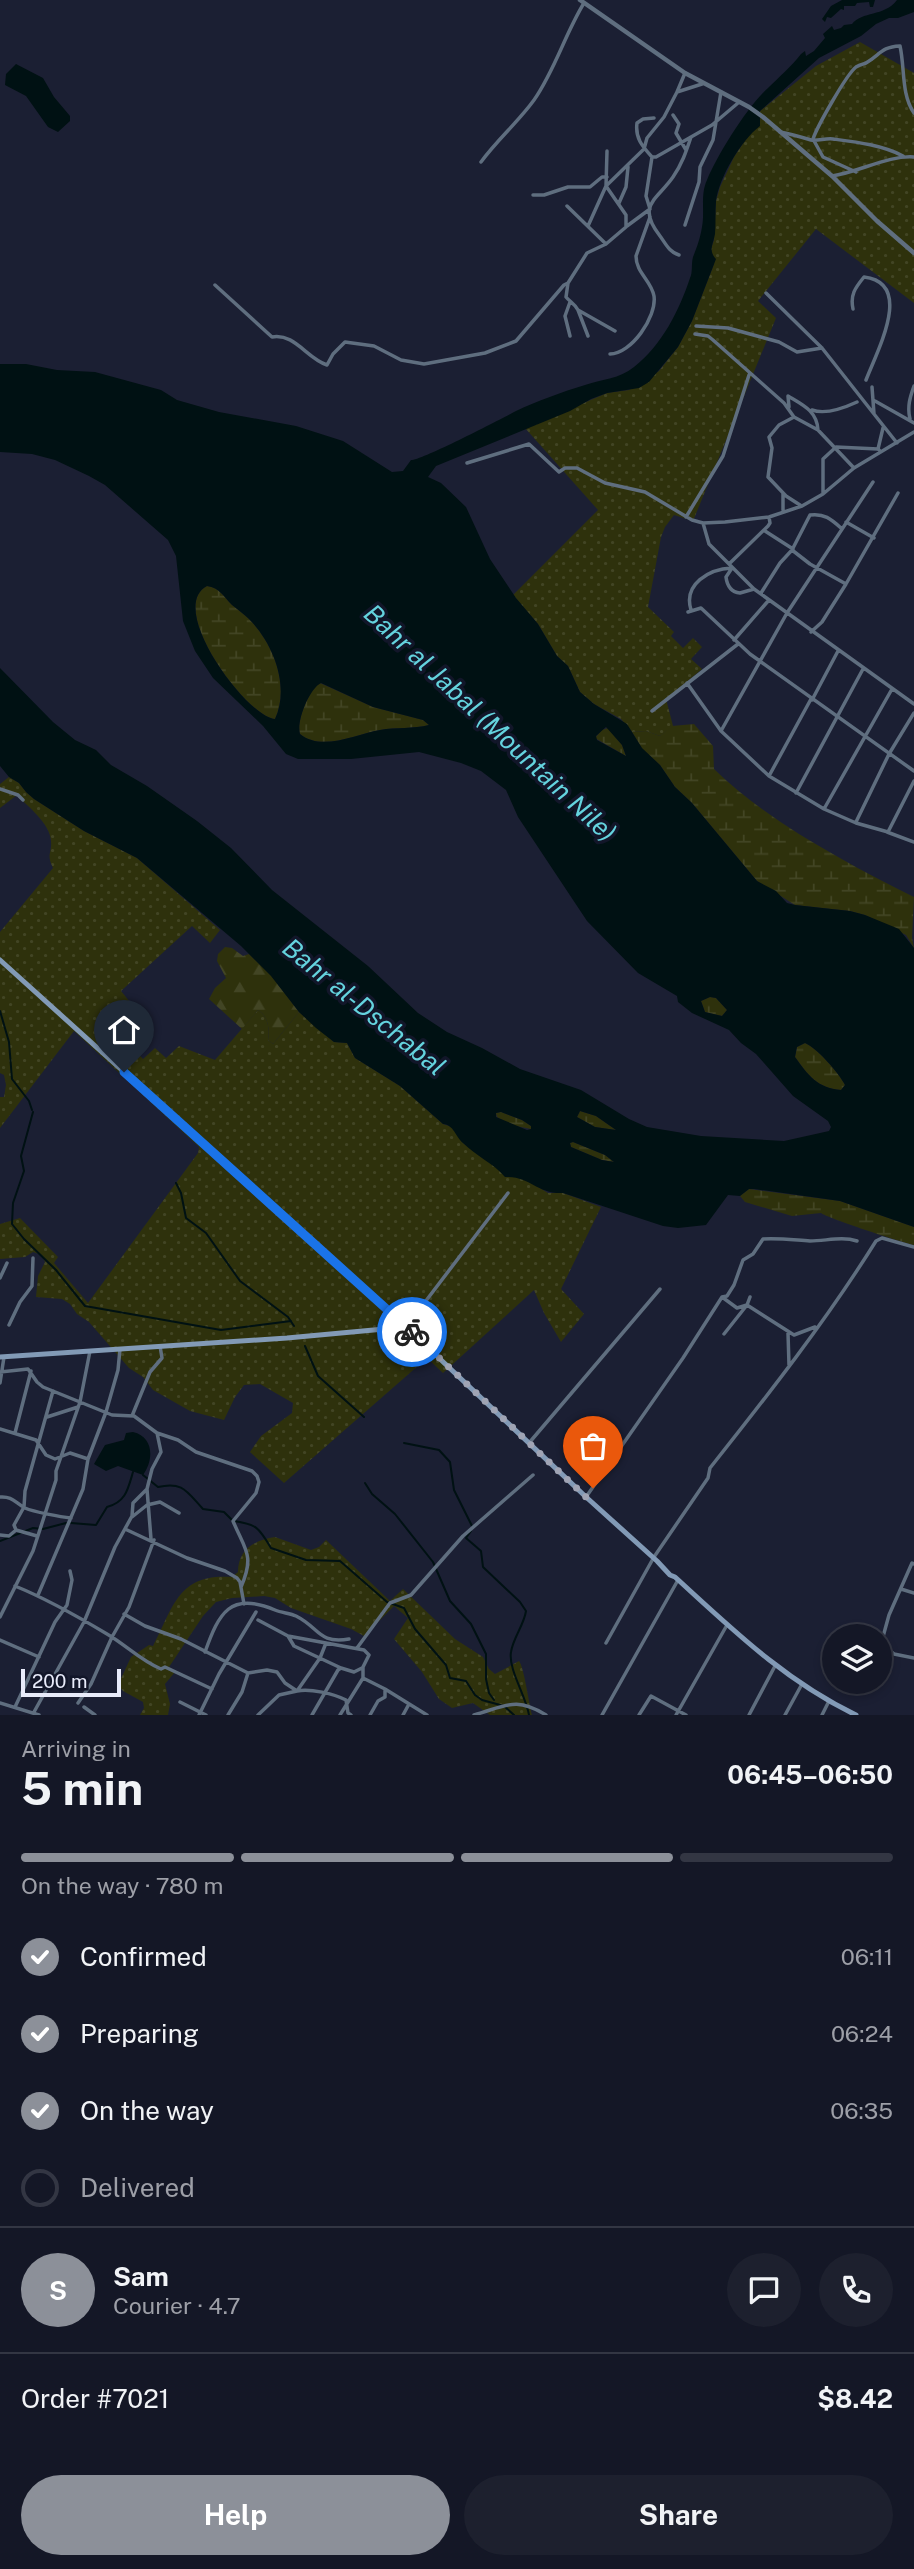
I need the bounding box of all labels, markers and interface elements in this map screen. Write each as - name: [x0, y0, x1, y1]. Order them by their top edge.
- water label: Bahr al Jabal (Mountain Nile): [358, 598, 623, 848]
- water label: Bahr al-Dschabal: [277, 931, 452, 1082]
- pin: [94, 1000, 154, 1072]
- icon: home: [105, 1011, 143, 1049]
- courier: [377, 1297, 447, 1367]
- icon: bike: [393, 1313, 431, 1351]
- pin: [563, 1416, 623, 1488]
- icon: bag: [574, 1427, 612, 1465]
- map controls: [822, 1624, 892, 1694]
- button: layers: [822, 1624, 892, 1694]
- scale bar: [21, 1666, 121, 1698]
- text: 200 m: [32, 1670, 88, 1692]
- text: Arriving in: [21, 1735, 131, 1762]
- text: 06:45–06:50: [727, 1759, 893, 1790]
- text: 5 min: [21, 1761, 143, 1815]
- text: On the way · 780 m: [21, 1872, 223, 1899]
- icon: check: [21, 1938, 59, 1976]
- text: Confirmed: [80, 1941, 207, 1972]
- text: 06:11: [841, 1943, 893, 1970]
- icon: check: [21, 2015, 59, 2053]
- text: Preparing: [80, 2018, 199, 2049]
- text: 06:24: [831, 2020, 893, 2047]
- icon: check: [21, 2092, 59, 2130]
- text: On the way: [80, 2095, 214, 2126]
- text: 06:35: [830, 2097, 893, 2124]
- text: Delivered: [80, 2172, 195, 2203]
- button: chat: [727, 2253, 801, 2327]
- button: phone: [819, 2253, 893, 2327]
- text: Sam: [113, 2261, 169, 2292]
- text: S: [49, 2275, 67, 2306]
- text: Courier · 4.7: [113, 2292, 241, 2319]
- text: Order #7021: [21, 2383, 169, 2414]
- text: $8.42: [817, 2383, 893, 2414]
- button: Help: [21, 2475, 450, 2555]
- button: Share: [464, 2475, 893, 2555]

